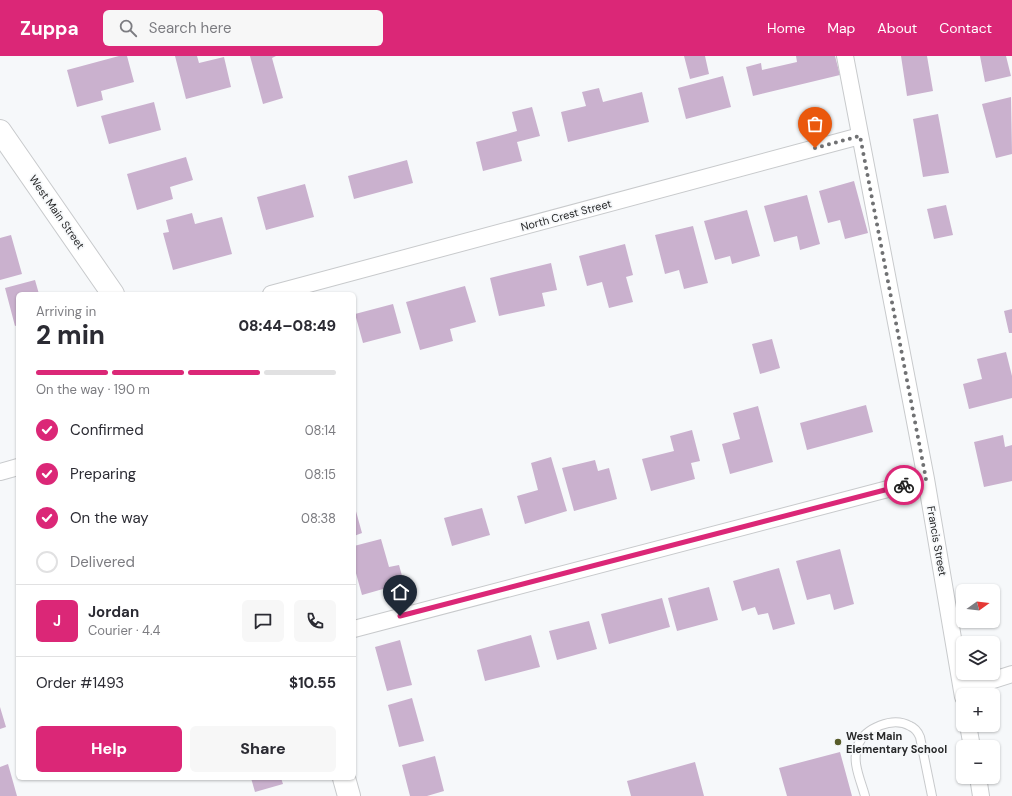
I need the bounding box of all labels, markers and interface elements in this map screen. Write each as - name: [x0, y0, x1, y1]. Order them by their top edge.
- search box: [103, 10, 383, 46]
- text: Zuppa: [20, 16, 79, 41]
- icon: search: [117, 17, 139, 39]
- text: Search here: [149, 18, 231, 38]
- text: Home: [767, 19, 805, 37]
- text: Map: [827, 19, 855, 37]
- text: About: [877, 19, 917, 37]
- text: Contact: [939, 19, 992, 37]
- pin: [798, 107, 832, 148]
- icon: bag: [804, 113, 826, 135]
- street label: West Main Street: [26, 172, 88, 252]
- street label: North Crest Street: [519, 196, 613, 234]
- text: Arriving in: [36, 303, 96, 320]
- text: 08:44–08:49: [238, 316, 336, 336]
- text: 2 min: [36, 318, 105, 352]
- text: On the way · 190 m: [36, 381, 150, 398]
- icon: check: [36, 419, 58, 441]
- text: Confirmed: [70, 420, 144, 440]
- text: 08:14: [305, 422, 336, 439]
- icon: check: [36, 463, 58, 485]
- text: Preparing: [70, 464, 136, 484]
- courier: [884, 465, 924, 505]
- text: 08:15: [305, 466, 336, 483]
- icon: bike: [893, 474, 915, 496]
- street label: Francis Street: [924, 505, 950, 577]
- icon: check: [36, 507, 58, 529]
- text: On the way: [70, 508, 149, 528]
- text: 08:38: [301, 510, 336, 527]
- text: Delivered: [70, 552, 135, 572]
- pin: [383, 575, 417, 616]
- icon: home: [389, 581, 411, 603]
- north arrow: [956, 584, 1000, 628]
- map controls: [956, 584, 1000, 784]
- button: chat: [242, 600, 284, 642]
- button: phone: [294, 600, 336, 642]
- text: Jordan: [88, 602, 139, 622]
- text: J: [53, 611, 61, 631]
- text: Courier · 4.4: [88, 622, 160, 639]
- button: layers: [956, 636, 1000, 680]
- text: Order #1493: [36, 673, 124, 693]
- text: $10.55: [289, 673, 336, 693]
- button: +: [956, 688, 1000, 732]
- button: Help: [36, 726, 182, 772]
- button: Share: [190, 726, 336, 772]
- place label: West Main Elementary School: [846, 729, 947, 756]
- marker: West Main Elementary School: [833, 737, 843, 747]
- button: −: [956, 740, 1000, 784]

